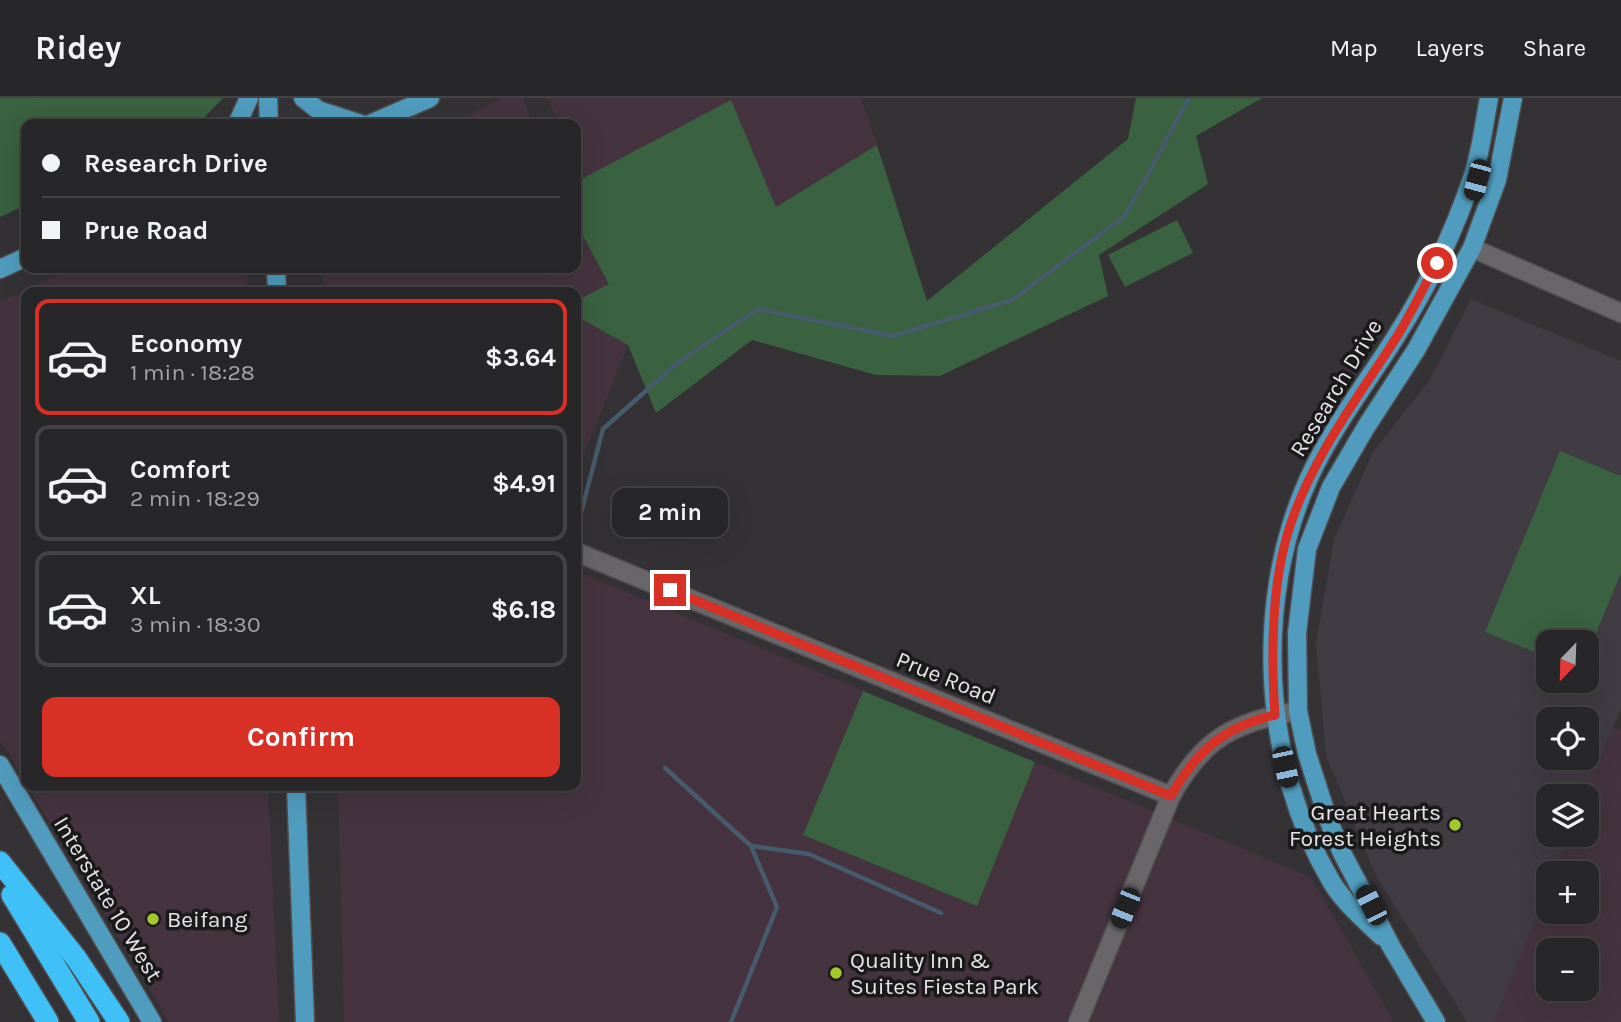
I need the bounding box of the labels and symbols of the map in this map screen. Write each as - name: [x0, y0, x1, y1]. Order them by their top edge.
- car: [1462, 157, 1493, 203]
- route start: [1421, 247, 1453, 279]
- street label: Research Drive: [1284, 314, 1388, 462]
- callout: 2 min: [612, 489, 728, 538]
- route end: [654, 574, 686, 606]
- north arrow: [1536, 630, 1600, 693]
- street label: Prue Road: [892, 646, 1000, 710]
- car: [1271, 744, 1300, 790]
- place label: Great Hearts Forest Heights: [1289, 799, 1441, 852]
- street label: Interstate 10 West: [48, 812, 168, 987]
- marker: Great Hearts Forest Heights: [1447, 817, 1463, 833]
- car: [1353, 882, 1390, 928]
- car: [1108, 885, 1143, 931]
- place label: Beifang: [167, 906, 247, 933]
- marker: Beifang: [145, 911, 161, 927]
- place label: Quality Inn & Suites Fiesta Park: [850, 947, 1039, 1000]
- marker: Quality Inn & Suites Fiesta Park: [828, 965, 844, 981]

